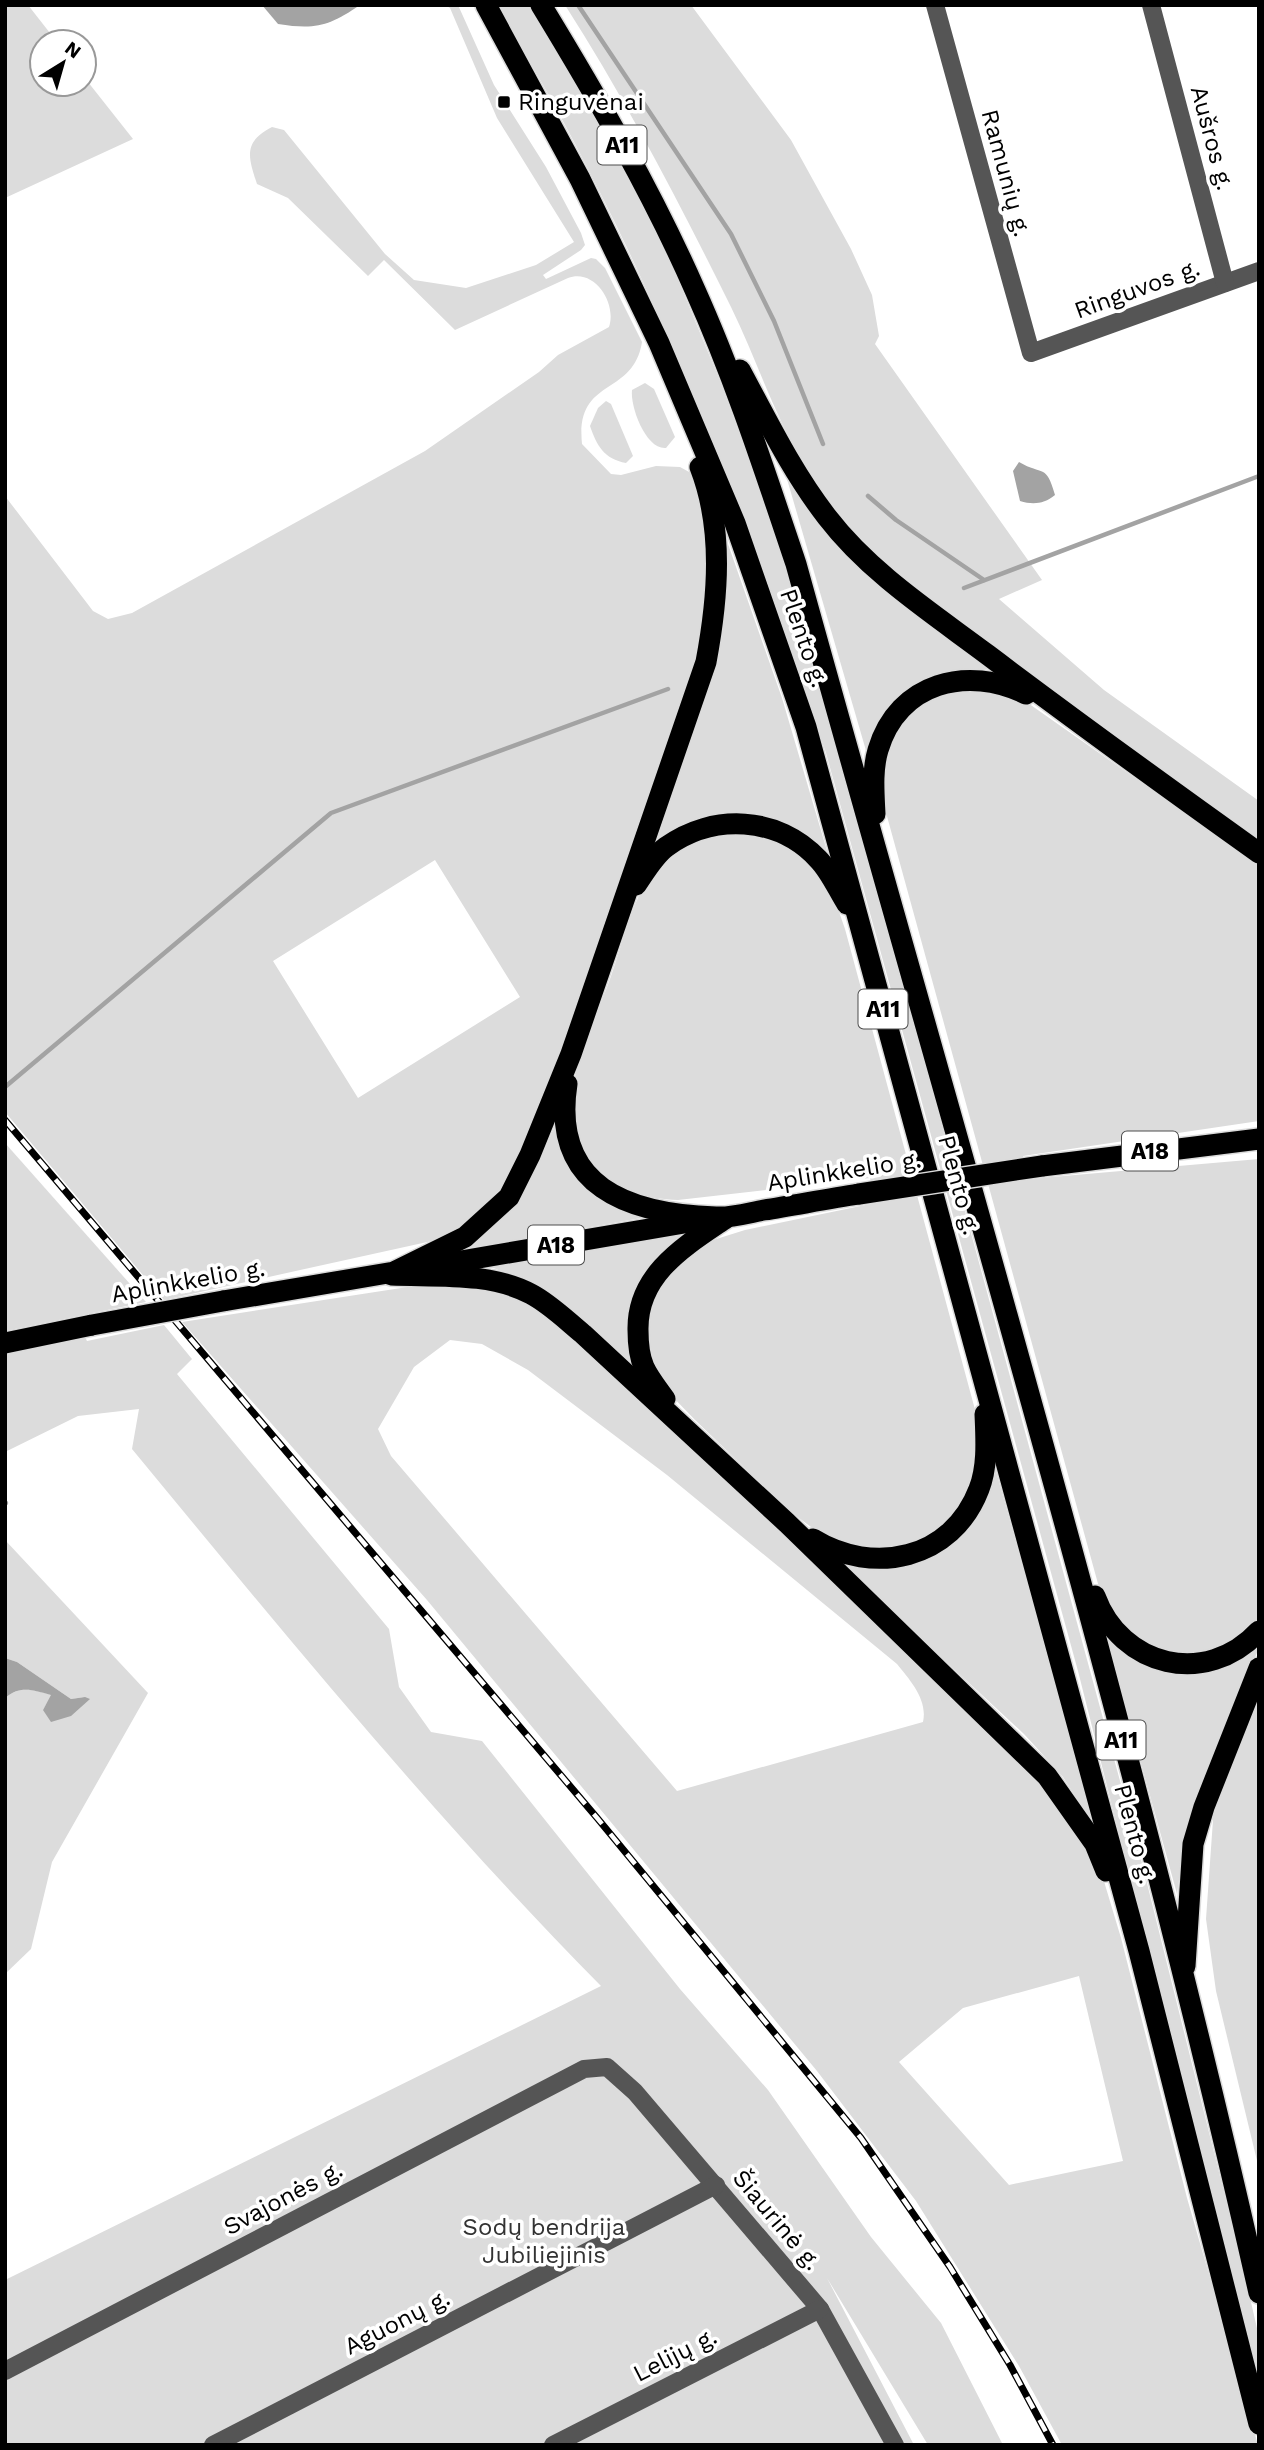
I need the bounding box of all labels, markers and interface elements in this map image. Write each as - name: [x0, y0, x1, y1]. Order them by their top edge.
- north arrow: [28, 28, 98, 98]
- text: N: [60, 36, 85, 63]
- street label: Aušros g.: [1185, 83, 1239, 193]
- place label: Ringuvėnai: [518, 88, 644, 116]
- marker: Ringuvėnai: [496, 94, 512, 110]
- street label: Ramunių g.: [976, 106, 1036, 240]
- road number: A11: [598, 126, 646, 164]
- street label: Ringuvos g.: [1070, 253, 1204, 325]
- street label: Plento g.: [774, 585, 834, 691]
- road number: A11: [858, 990, 908, 1028]
- street label: Plento g.: [932, 1132, 986, 1238]
- road number: A18: [1122, 1132, 1178, 1170]
- street label: Aplinkkelio g.: [765, 1145, 923, 1197]
- road number: A18: [528, 1226, 584, 1264]
- street label: Aplinkkelio g.: [109, 1254, 267, 1308]
- road number: A11: [1096, 1721, 1146, 1760]
- street label: Plento g.: [1108, 1781, 1162, 1887]
- street label: Svajonės g.: [219, 2155, 347, 2241]
- street label: Šiaurinė g.: [727, 2164, 827, 2276]
- park label: Sodų bendrija Jubiliejinis: [463, 2213, 625, 2269]
- street label: Aguonų g.: [339, 2283, 455, 2361]
- street label: Lelijų g.: [629, 2322, 721, 2388]

